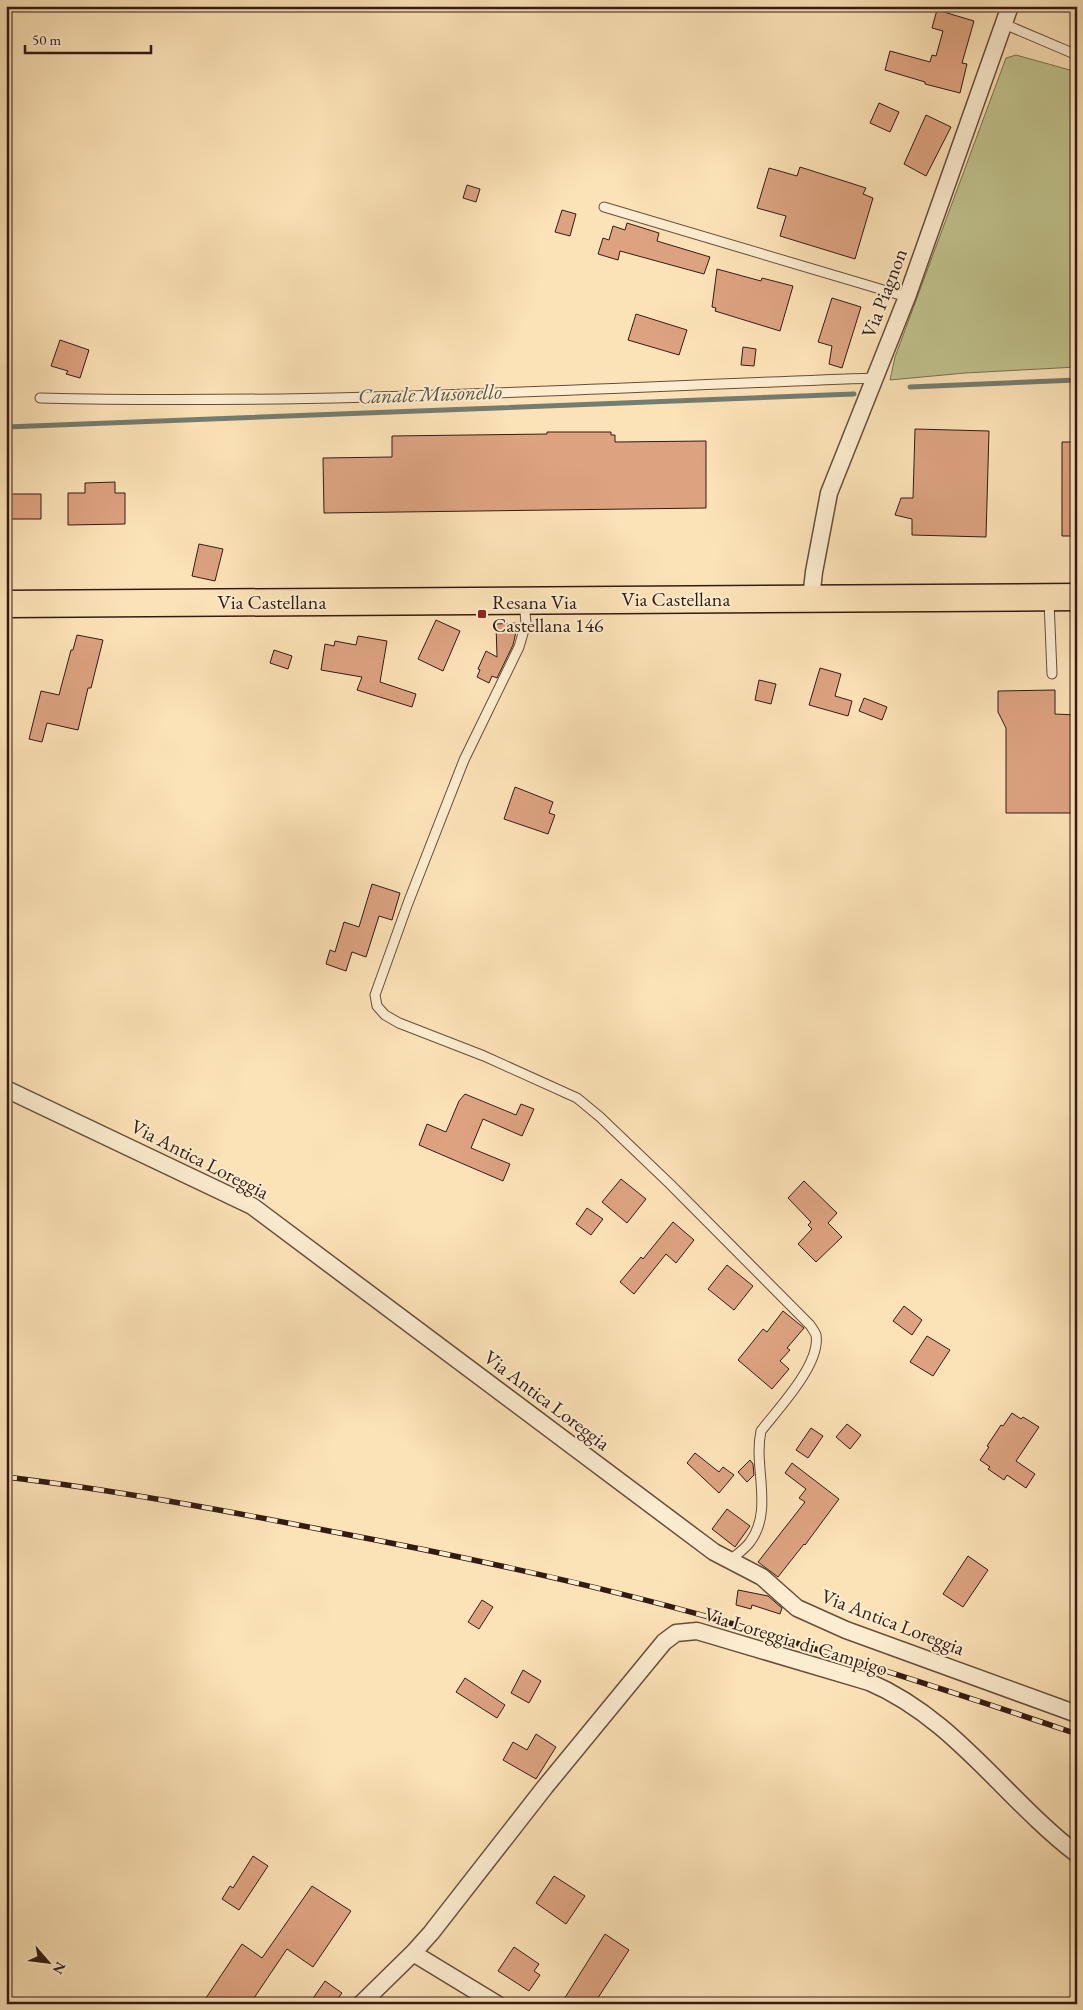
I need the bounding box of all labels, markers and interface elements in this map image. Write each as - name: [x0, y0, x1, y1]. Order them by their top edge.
- scale bar: [25, 22, 151, 54]
- text: 50 m: [32, 30, 61, 49]
- street label: Via Piagnon: [855, 244, 913, 341]
- water label: Canale Musonello: [357, 377, 502, 410]
- street label: Via Castellana: [622, 586, 730, 612]
- street label: Via Castellana: [218, 589, 326, 615]
- place label: Resana Via Castellana 146: [492, 589, 604, 638]
- marker: Resana Via Castellana 146: [476, 608, 488, 620]
- street label: Via Antica Loreggia: [127, 1113, 273, 1205]
- street label: Via Antica Loreggia: [479, 1344, 615, 1456]
- street label: Via Antica Loreggia: [818, 1583, 968, 1661]
- street label: Via Loreggia di Campigo: [701, 1601, 891, 1681]
- north arrow: [22, 1938, 72, 1988]
- text: N: [49, 1959, 70, 1978]

